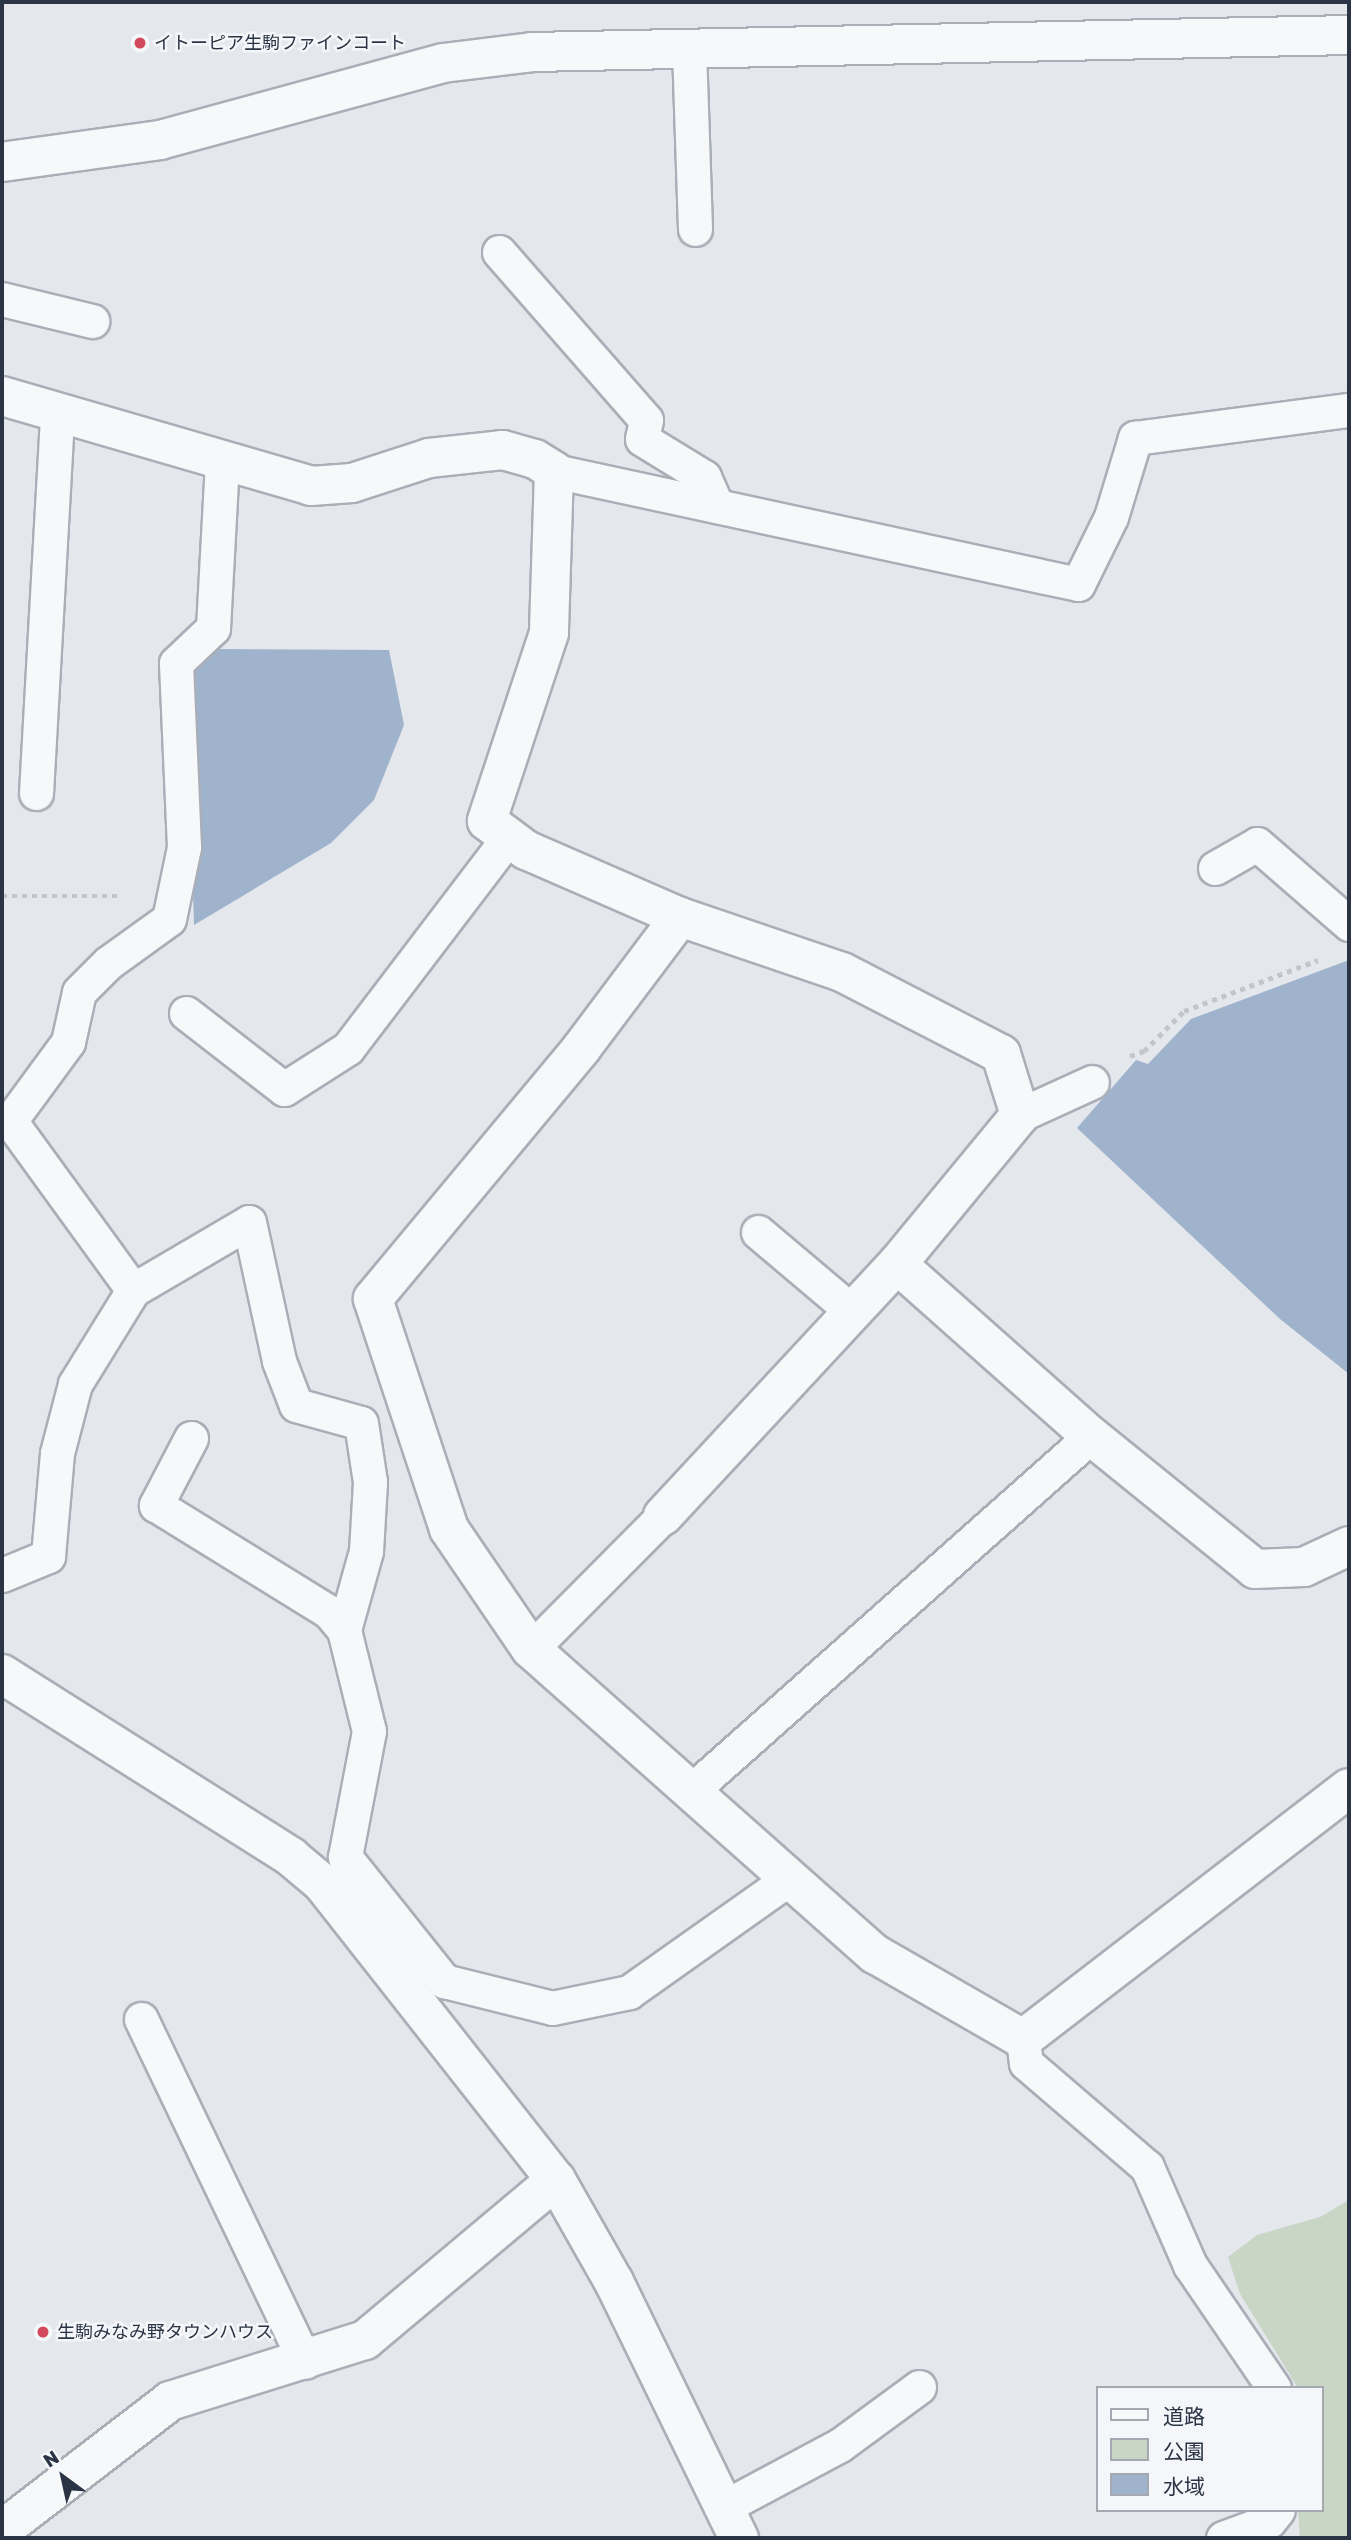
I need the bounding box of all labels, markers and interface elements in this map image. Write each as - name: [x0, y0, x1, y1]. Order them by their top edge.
- place label: イトーピア生駒ファインコート: [154, 32, 406, 54]
- marker: イトーピア生駒ファインコート: [132, 35, 148, 51]
- place label: 生駒みなみ野タウンハウス: [57, 2321, 273, 2343]
- marker: 生駒みなみ野タウンハウス: [35, 2324, 51, 2340]
- legend: [1096, 2386, 1323, 2512]
- text: 道路: [1163, 2404, 1205, 2429]
- text: 公園: [1163, 2439, 1205, 2464]
- north arrow: [28, 2442, 98, 2512]
- text: N: [39, 2446, 63, 2472]
- text: 水域: [1163, 2474, 1205, 2499]

